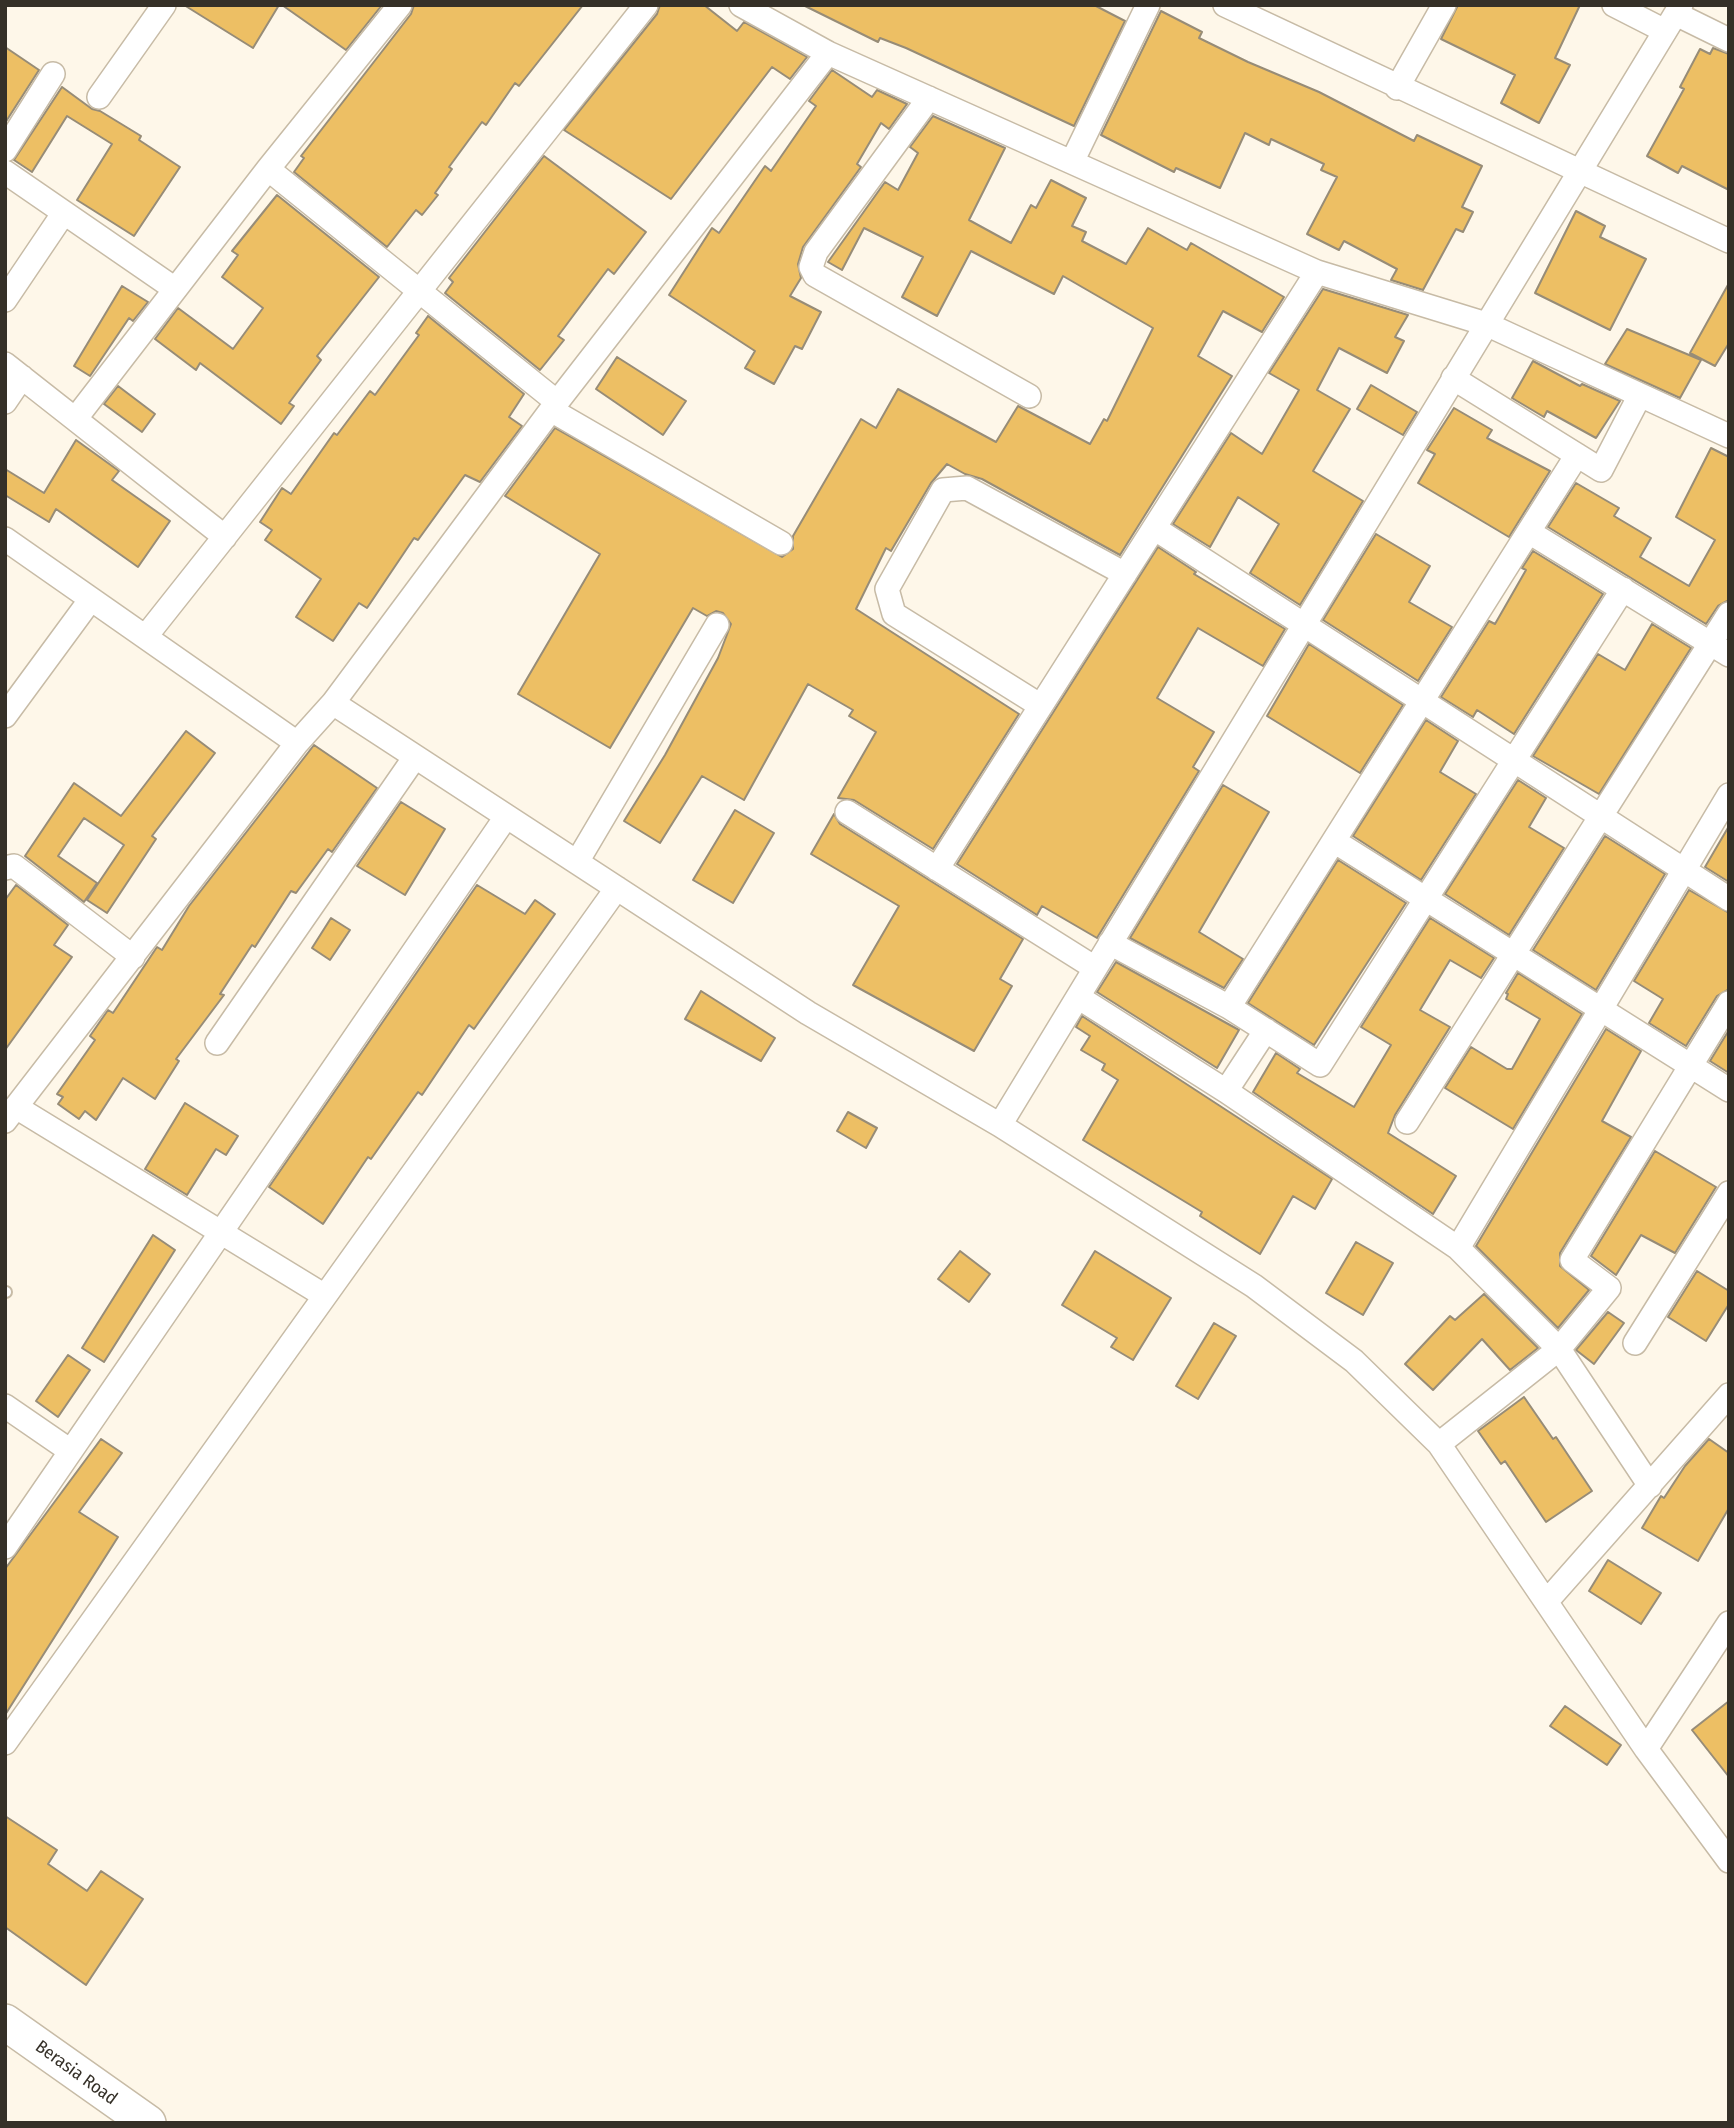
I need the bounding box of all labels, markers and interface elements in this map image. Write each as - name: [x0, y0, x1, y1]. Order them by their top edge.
- street label: Berasia Road: [31, 2036, 121, 2110]

